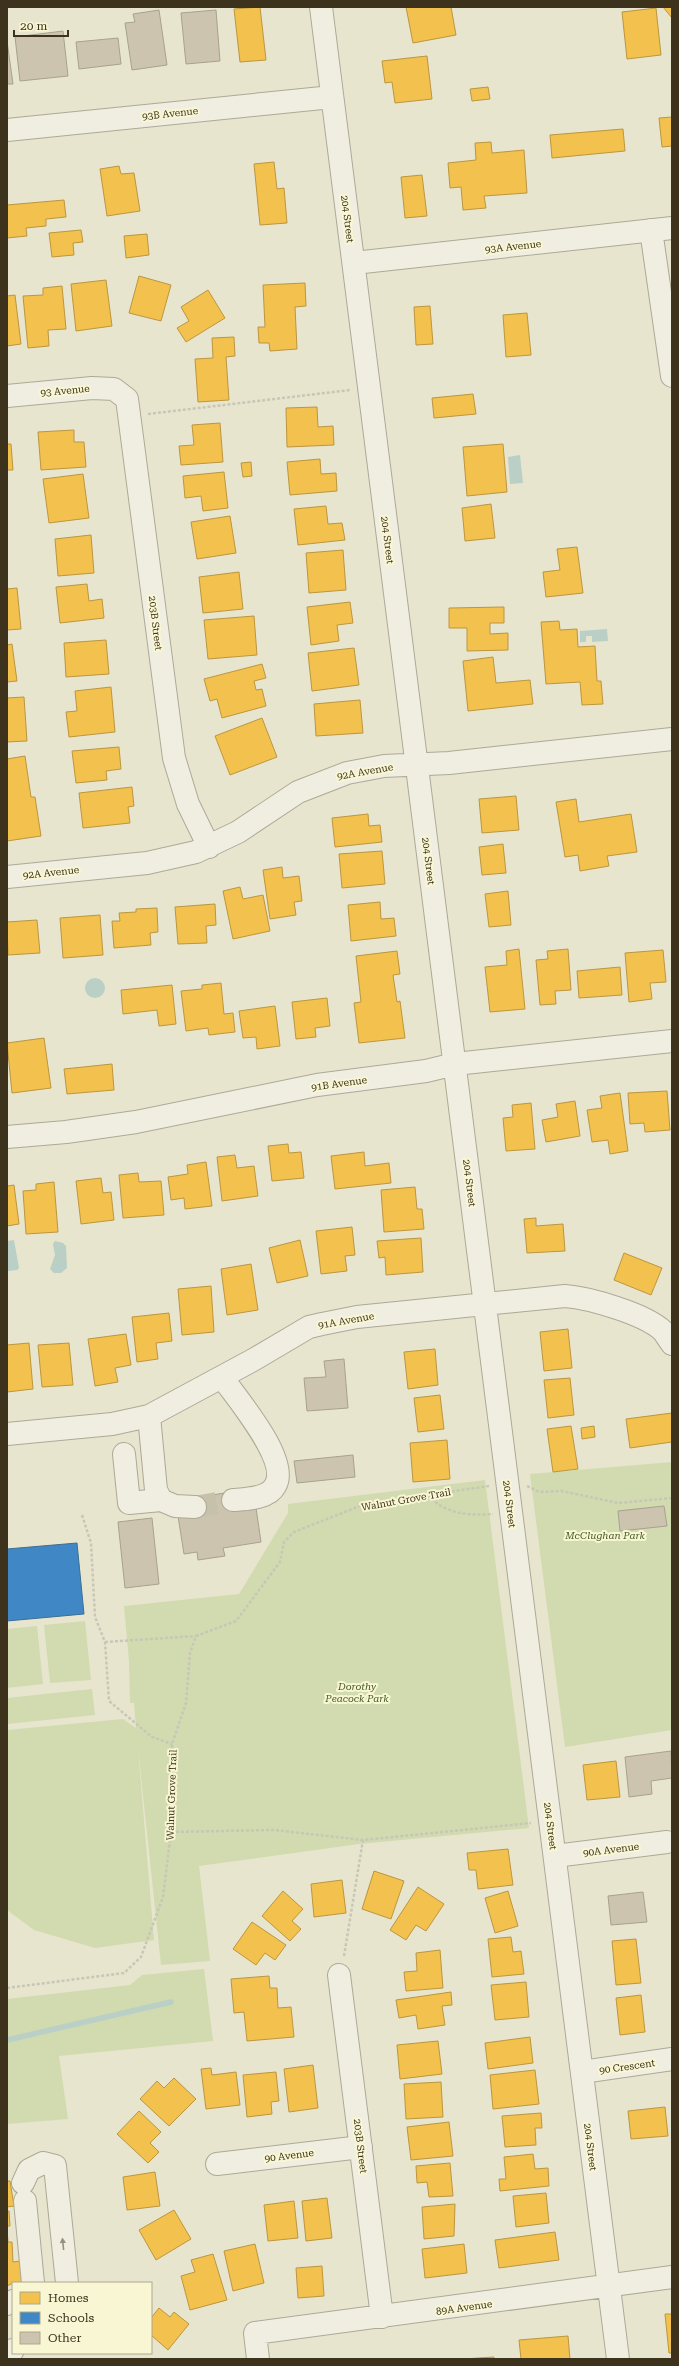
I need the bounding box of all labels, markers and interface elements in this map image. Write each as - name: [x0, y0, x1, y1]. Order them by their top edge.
- scale bar: [14, 12, 68, 38]
- text: 20 m: [20, 19, 47, 33]
- street label: 93B Avenue: [141, 105, 199, 122]
- street label: 204 Street: [339, 195, 356, 244]
- street label: 93A Avenue: [484, 238, 542, 255]
- street label: 93 Avenue: [40, 383, 91, 398]
- street label: 204 Street: [379, 516, 396, 565]
- street label: 203B Street: [147, 595, 164, 651]
- street label: 92A Avenue: [336, 761, 394, 782]
- street label: 204 Street: [420, 837, 437, 886]
- street label: 92A Avenue: [22, 864, 80, 881]
- street label: 91B Avenue: [310, 1074, 368, 1093]
- street label: 204 Street: [461, 1159, 478, 1208]
- street label: 91A Avenue: [317, 1310, 375, 1331]
- street label: 204 Street: [501, 1480, 518, 1529]
- street label: Walnut Grove Trail: [360, 1486, 452, 1513]
- park label: McClughan Park: [564, 1530, 645, 1541]
- park label: Dorothy Peacock Park: [324, 1681, 389, 1704]
- street label: Walnut Grove Trail: [164, 1749, 179, 1841]
- street label: 204 Street: [542, 1802, 559, 1851]
- street label: 90A Avenue: [582, 1841, 640, 1858]
- street label: 90 Crescent: [598, 2057, 656, 2076]
- street label: 203B Street: [352, 2118, 369, 2174]
- street label: 204 Street: [582, 2123, 599, 2172]
- street label: 90 Avenue: [264, 2147, 315, 2164]
- one-way arrow: [60, 2238, 67, 2250]
- legend: [12, 2282, 152, 2354]
- text: Homes: [48, 2291, 89, 2305]
- street label: 89A Avenue: [435, 2298, 493, 2317]
- text: Schools: [48, 2311, 95, 2325]
- text: Other: [48, 2331, 81, 2345]

